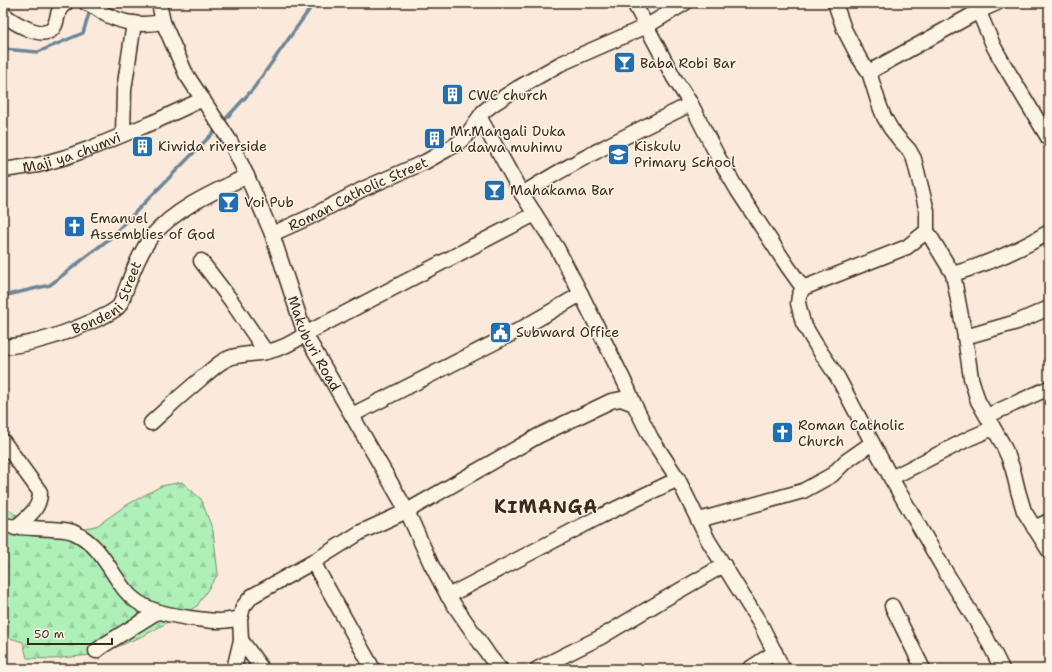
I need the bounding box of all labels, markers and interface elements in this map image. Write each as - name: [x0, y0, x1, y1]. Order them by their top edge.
- bar icon: Baba Robi Bar: [611, 50, 637, 76]
- place label: Baba Robi Bar: [640, 54, 737, 72]
- building icon: CWC church: [440, 82, 466, 108]
- place label: CWC church: [468, 86, 548, 104]
- place label: Mr.Mangali Duka la dawa muhimu: [450, 122, 566, 156]
- building icon: Mr.Mangali Duka la dawa muhimu: [421, 126, 447, 152]
- street label: Maji ya chumvi: [21, 128, 123, 176]
- building icon: Kiwida riverside: [129, 133, 155, 159]
- place label: Kiwida riverside: [158, 137, 267, 155]
- place label: Kiskulu Primary School: [634, 137, 736, 171]
- school or university icon: Kiskulu Primary School: [606, 141, 632, 167]
- street label: Roman Catholic Street: [285, 153, 431, 235]
- bar icon: Mahakama Bar: [482, 177, 508, 203]
- place label: Mahakama Bar: [510, 181, 615, 199]
- bar icon: Voi Pub: [215, 189, 241, 215]
- place label: Voi Pub: [244, 193, 294, 211]
- place label: Emanuel Assemblies of God: [90, 209, 215, 243]
- church icon: Emanuel Assemblies of God: [61, 213, 87, 239]
- street label: Bondeni Street: [69, 258, 145, 338]
- street label: Makuburi Road: [284, 293, 345, 394]
- public building icon: Subward Office: [487, 319, 513, 345]
- place label: Subward Office: [516, 323, 619, 341]
- place label: Roman Catholic Church: [798, 416, 904, 450]
- church icon: Roman Catholic Church: [770, 420, 796, 446]
- district label: KIMANGA: [494, 495, 598, 519]
- scale bar: [28, 620, 112, 646]
- text: 50 m: [34, 626, 64, 642]

